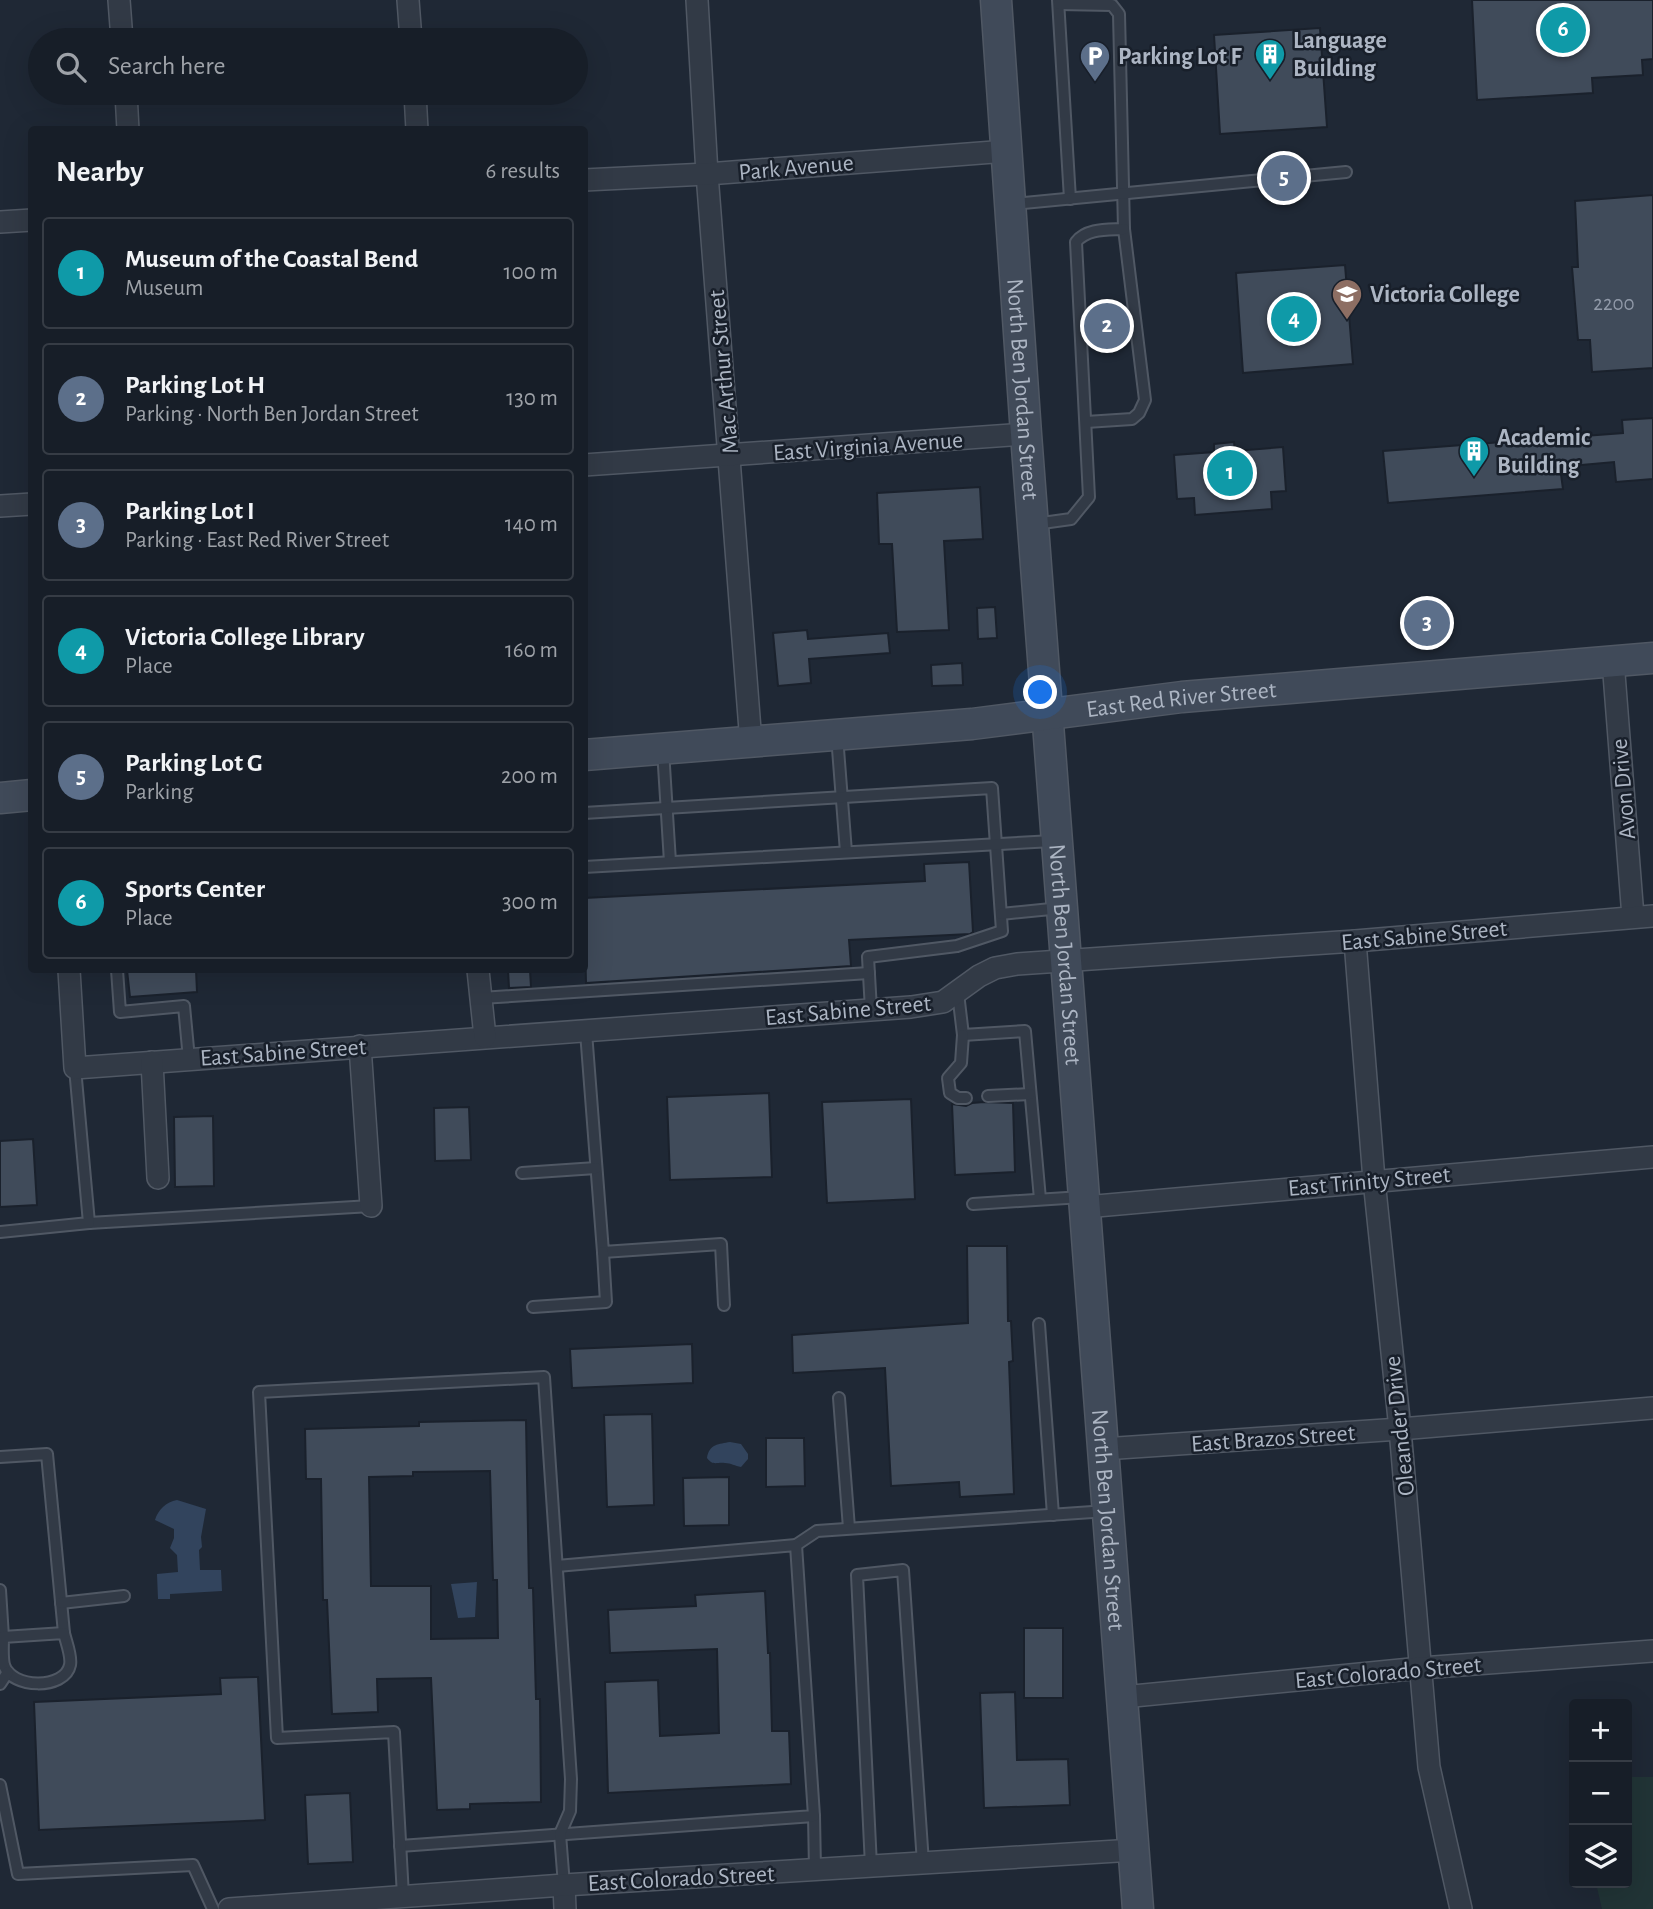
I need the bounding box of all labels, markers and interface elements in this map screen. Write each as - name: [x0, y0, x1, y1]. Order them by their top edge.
- pin: 6: [1540, 4, 1586, 56]
- search box: [28, 28, 588, 105]
- place label: Language Building: [1293, 29, 1387, 81]
- building icon: Language Building: [1253, 37, 1287, 81]
- parking icon: Parking Lot F: [1078, 39, 1112, 83]
- place label: Parking Lot F: [1118, 45, 1243, 69]
- icon: search: [52, 48, 90, 86]
- text: Search here: [108, 53, 226, 79]
- street label: Park Avenue: [738, 151, 855, 185]
- pin: 5: [1261, 152, 1307, 204]
- text: Nearby: [56, 157, 144, 187]
- text: 6 results: [486, 160, 560, 183]
- text: Museum of the Coastal Bend: [125, 246, 418, 272]
- text: 1: [77, 261, 85, 284]
- text: 100 m: [504, 261, 558, 284]
- text: Museum: [125, 277, 203, 300]
- school or university icon: Victoria College: [1330, 277, 1364, 321]
- street label: North Ben Jordan Street: [1002, 278, 1042, 501]
- place label: Victoria College: [1370, 283, 1520, 307]
- street label: Mac Arthur Street: [705, 289, 743, 455]
- pin: 4: [1271, 293, 1317, 345]
- house number: 2200: [1593, 293, 1635, 314]
- pin: 2: [1084, 300, 1130, 352]
- text: Parking Lot H: [125, 372, 265, 398]
- text: 2: [76, 387, 86, 410]
- text: 130 m: [506, 387, 558, 410]
- text: Parking · North Ben Jordan Street: [125, 403, 419, 426]
- place label: Academic Building: [1497, 426, 1590, 478]
- street label: East Virginia Avenue: [772, 428, 964, 466]
- building icon: Academic Building: [1457, 434, 1491, 478]
- pin: 1: [1207, 447, 1253, 499]
- text: Parking Lot I: [125, 498, 255, 524]
- text: 3: [76, 513, 86, 536]
- text: 140 m: [505, 513, 558, 536]
- text: Parking · East Red River Street: [125, 529, 389, 552]
- pin: 3: [1404, 597, 1450, 649]
- text: Victoria College Library: [125, 624, 365, 650]
- text: 4: [75, 639, 87, 662]
- text: 160 m: [505, 639, 558, 662]
- text: Place: [125, 655, 173, 678]
- your location: [1023, 675, 1057, 709]
- street label: East Red River Street: [1085, 678, 1278, 722]
- street label: Avon Drive: [1608, 738, 1640, 840]
- text: Parking Lot G: [125, 750, 262, 776]
- text: 5: [76, 765, 86, 788]
- text: 200 m: [501, 765, 558, 788]
- text: Parking: [125, 781, 193, 804]
- street label: North Ben Jordan Street: [1044, 843, 1085, 1066]
- text: Sports Center: [125, 876, 265, 902]
- text: 6: [75, 891, 87, 914]
- text: 300 m: [502, 891, 558, 914]
- text: Place: [125, 907, 173, 930]
- street label: East Sabine Street: [1340, 917, 1508, 955]
- street label: East Sabine Street: [764, 992, 932, 1030]
- street label: East Sabine Street: [199, 1035, 367, 1071]
- street label: East Trinity Street: [1287, 1163, 1452, 1201]
- street label: Oleander Drive: [1381, 1355, 1419, 1497]
- street label: North Ben Jordan Street: [1087, 1408, 1128, 1632]
- street label: East Brazos Street: [1190, 1421, 1356, 1457]
- street label: East Colorado Street: [1294, 1653, 1483, 1693]
- map controls: [1569, 1699, 1632, 1888]
- button: +: [1569, 1699, 1632, 1762]
- button: −: [1569, 1762, 1632, 1825]
- button: layers: [1569, 1825, 1632, 1888]
- street label: East Colorado Street: [587, 1862, 775, 1896]

